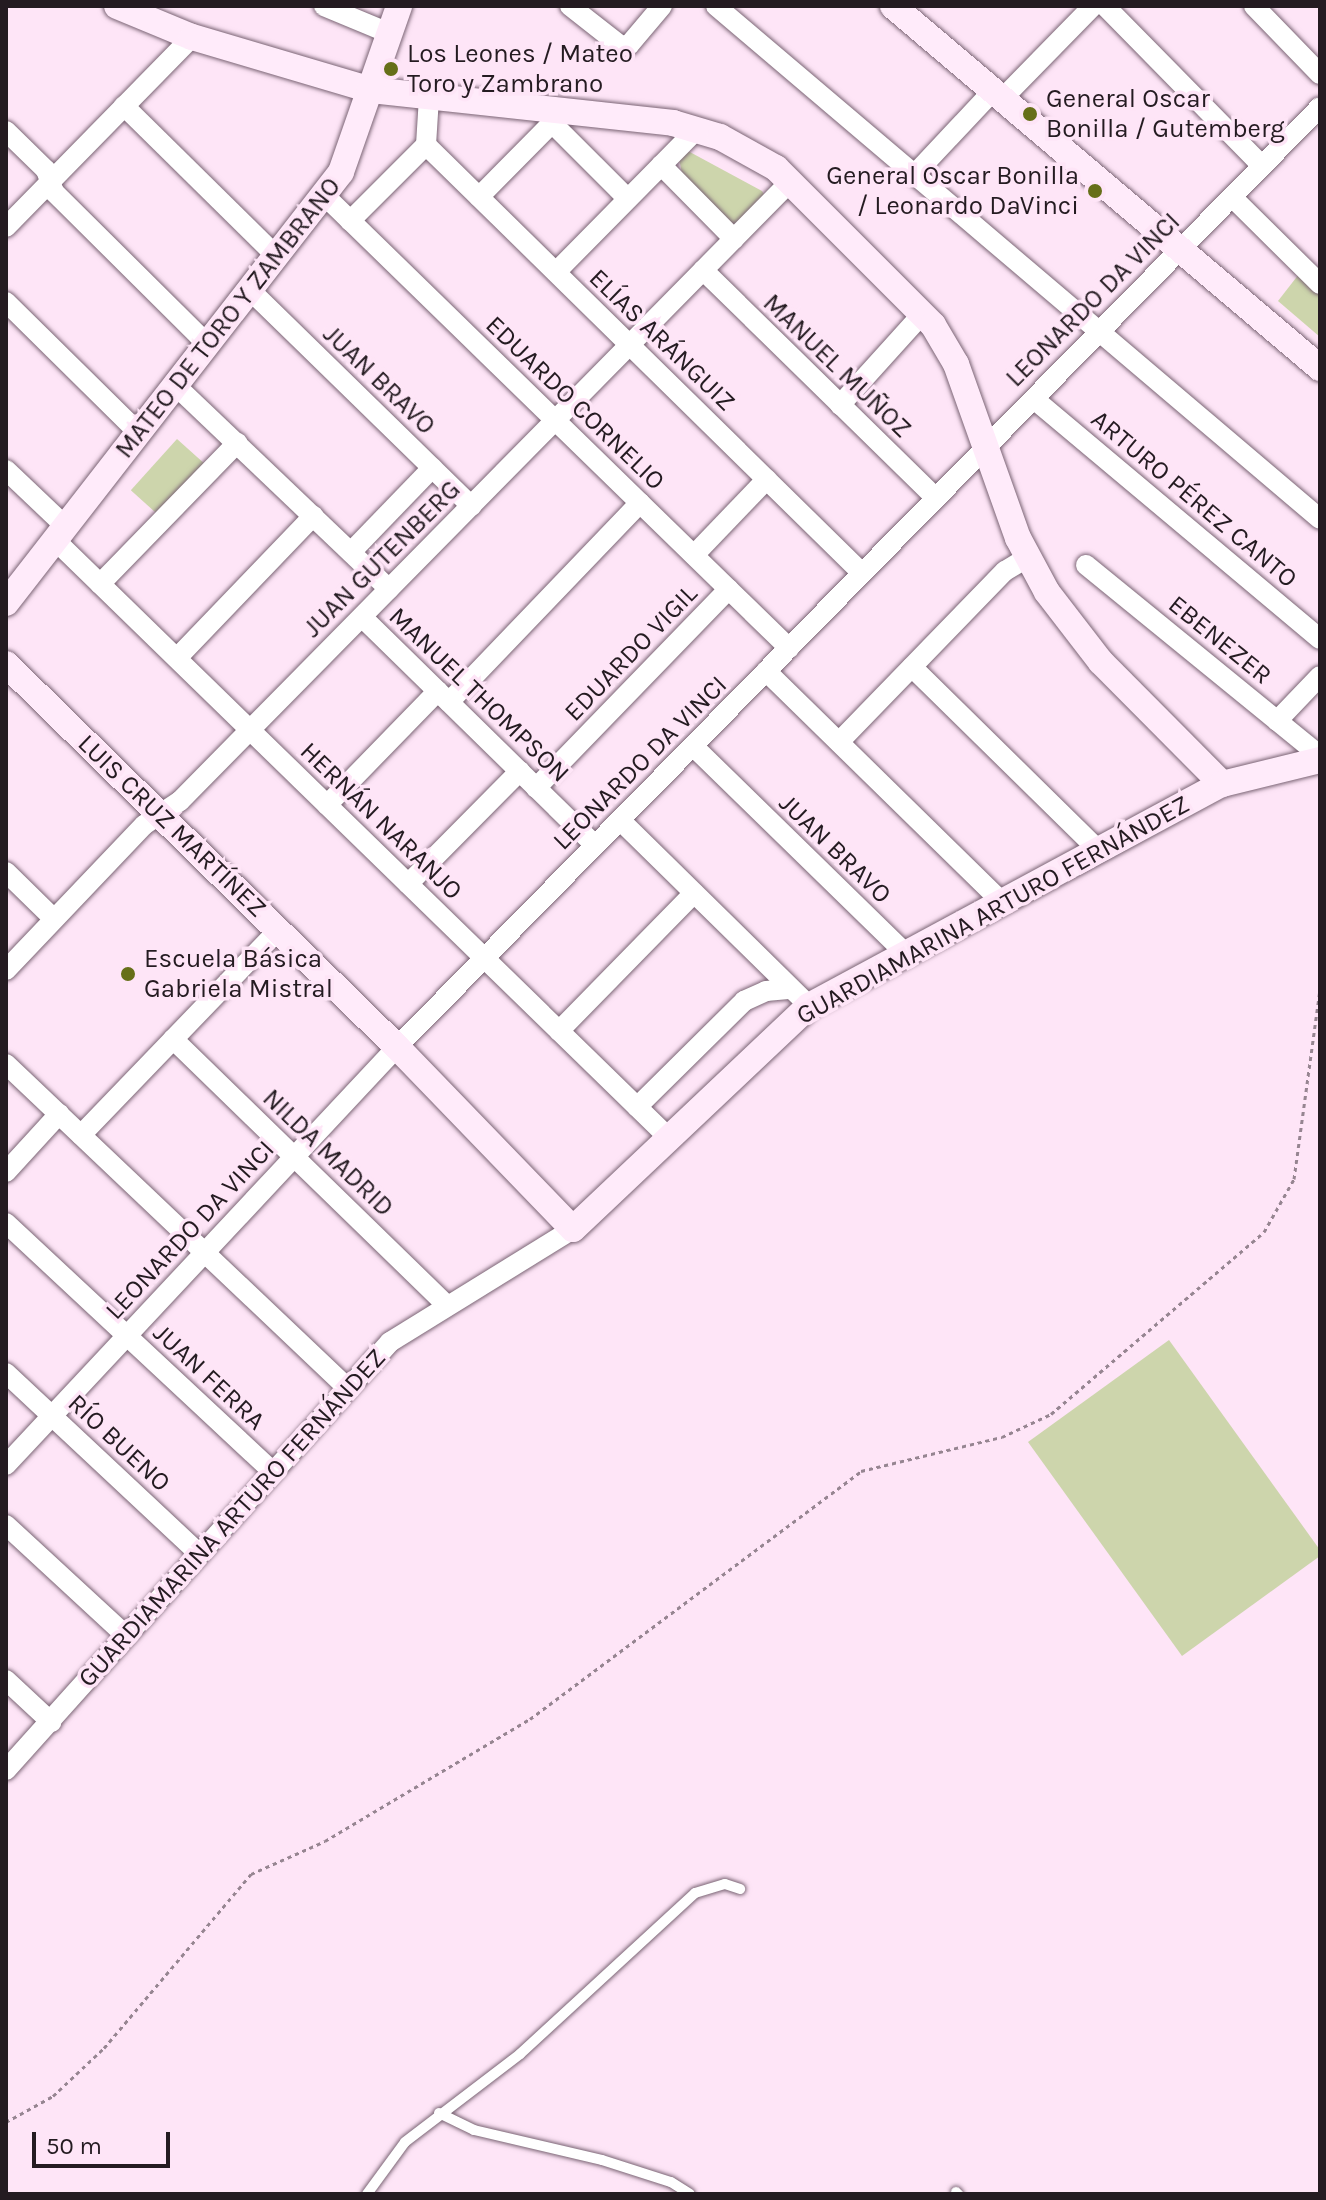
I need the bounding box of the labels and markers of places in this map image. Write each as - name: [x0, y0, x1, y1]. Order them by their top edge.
- place label: Los Leones / Mateo Toro y Zambrano: [407, 38, 633, 100]
- marker: Los Leones / Mateo Toro y Zambrano: [382, 60, 400, 78]
- place label: General Oscar Bonilla / Gutemberg: [1046, 83, 1285, 144]
- marker: General Oscar Bonilla / Gutemberg: [1021, 105, 1039, 123]
- place label: General Oscar Bonilla / Leonardo DaVinci: [826, 160, 1079, 222]
- marker: General Oscar Bonilla / Leonardo DaVinci: [1086, 182, 1104, 200]
- place label: Escuela Básica Gabriela Mistral: [144, 943, 333, 1004]
- marker: Escuela Básica Gabriela Mistral: [119, 965, 137, 983]

